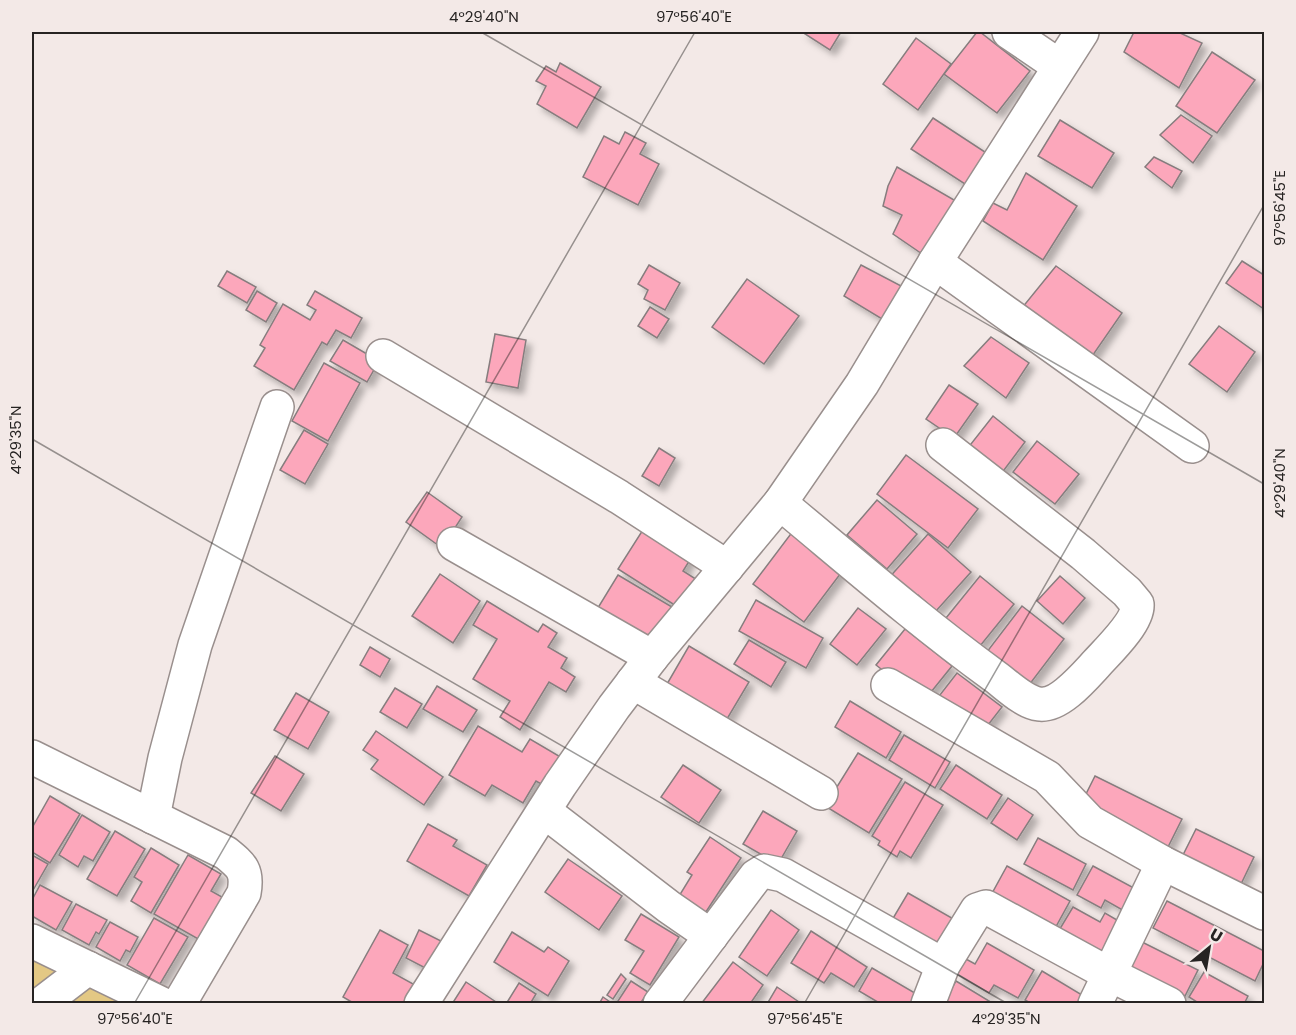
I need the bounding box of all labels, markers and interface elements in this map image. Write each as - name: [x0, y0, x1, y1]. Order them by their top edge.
- text: 4°29'40"N: [449, 6, 519, 27]
- text: 97°56'40"E: [656, 6, 732, 27]
- text: 97°56'45"E: [1269, 170, 1290, 246]
- text: 4°29'35"N: [5, 405, 26, 475]
- text: 4°29'40"N: [1269, 448, 1290, 518]
- north arrow: [1179, 918, 1239, 978]
- text: U: [1206, 923, 1227, 948]
- text: 97°56'40"E: [97, 1008, 173, 1029]
- text: 97°56'45"E: [767, 1008, 843, 1029]
- text: 4°29'35"N: [971, 1008, 1041, 1029]

